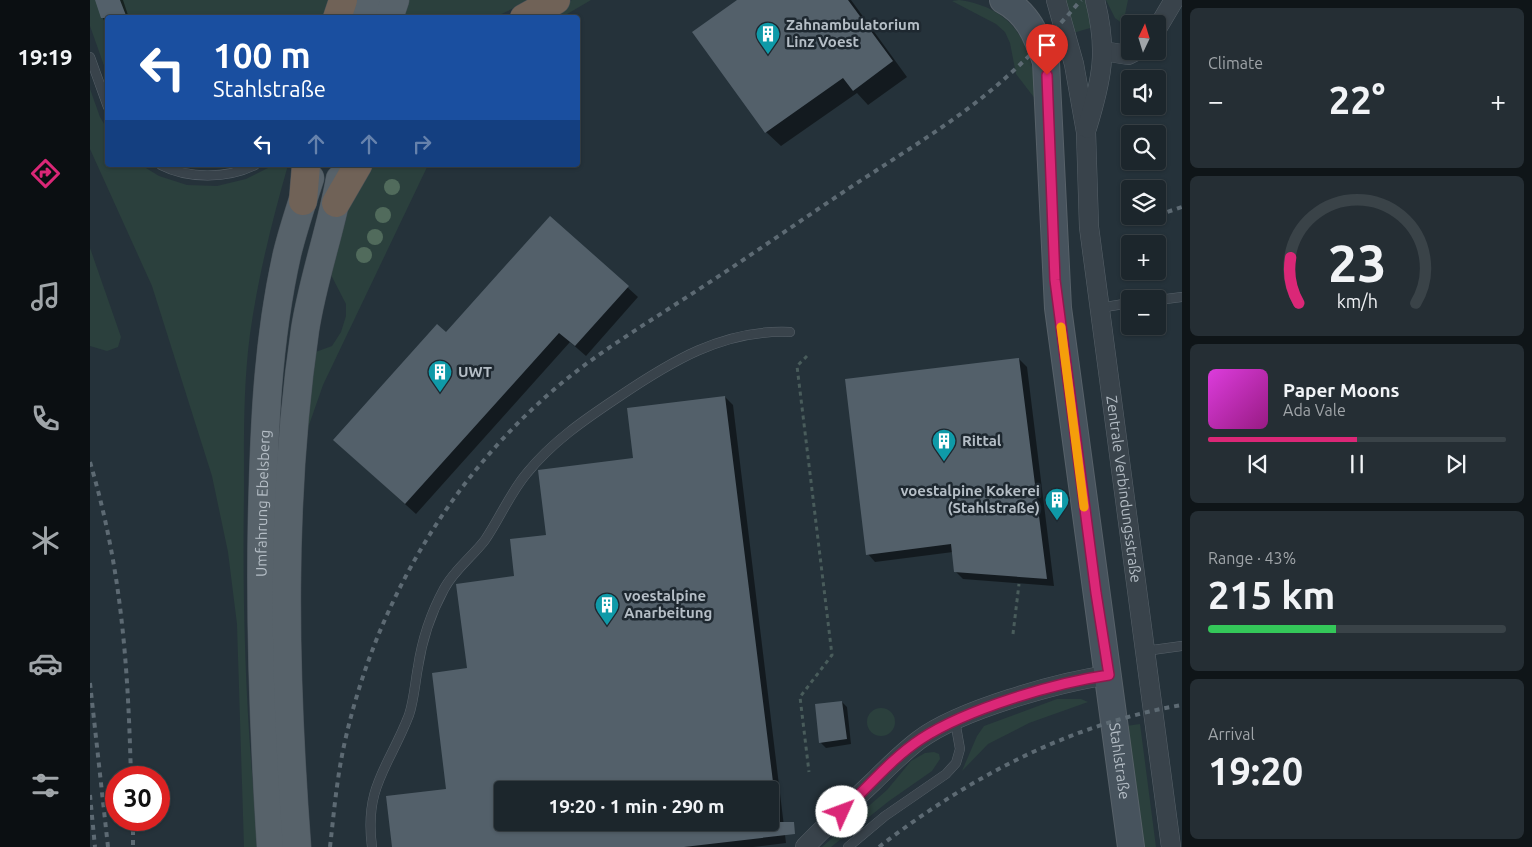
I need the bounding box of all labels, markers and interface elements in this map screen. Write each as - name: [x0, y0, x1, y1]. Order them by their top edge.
- north arrow: [1121, 15, 1166, 60]
- map controls: [1121, 15, 1166, 335]
- place label: Zahnambulatorium Linz Voest: [786, 16, 920, 50]
- building icon: Zahnambulatorium Linz Voest: [755, 21, 781, 55]
- pin: [1026, 24, 1068, 75]
- icon: arrive: [1033, 31, 1061, 59]
- icon: left: [130, 35, 195, 100]
- text: 100 m: [213, 35, 311, 75]
- text: 19:19: [17, 44, 73, 69]
- text: Climate: [1208, 54, 1263, 72]
- button: sound: [1121, 70, 1166, 115]
- text: Stahlstraße: [213, 76, 326, 101]
- text: 22°: [1329, 79, 1385, 121]
- text: −: [1208, 85, 1224, 116]
- text: +: [1490, 85, 1506, 116]
- button: search: [1121, 125, 1166, 170]
- icon: left: [249, 130, 277, 158]
- icon: ahead: [302, 130, 330, 158]
- icon: ahead: [355, 130, 383, 158]
- icon: right: [408, 130, 436, 158]
- icon: directions: [28, 156, 63, 191]
- button: layers: [1121, 180, 1166, 225]
- text: 23: [1328, 234, 1386, 292]
- button: +: [1121, 235, 1166, 280]
- icon: music: [28, 279, 63, 314]
- button: −: [1121, 290, 1166, 335]
- text: km/h: [1336, 291, 1378, 311]
- building icon: UWT: [427, 359, 453, 393]
- place label: UWT: [458, 363, 492, 380]
- text: Paper Moons: [1283, 379, 1400, 401]
- street label: Zentrale Verbindungsstraße: [1103, 395, 1145, 584]
- icon: phone: [28, 401, 63, 436]
- text: Ada Vale: [1283, 401, 1346, 419]
- building icon: Rittal: [931, 428, 957, 462]
- street label: Umfahrung Ebelsberg: [252, 429, 273, 577]
- place label: Rittal: [962, 432, 1002, 449]
- icon: previous: [1244, 450, 1272, 478]
- icon: pause: [1343, 450, 1371, 478]
- icon: next: [1442, 450, 1470, 478]
- place label: voestalpine Kokerei (Stahlstraße): [900, 482, 1040, 516]
- building icon: voestalpine Kokerei (Stahlstraße): [1044, 487, 1070, 521]
- icon: climate: [28, 523, 63, 558]
- text: Range · 43%: [1208, 549, 1296, 567]
- text: 215 km: [1208, 574, 1335, 616]
- place label: voestalpine Anarbeitung: [624, 587, 712, 621]
- building icon: voestalpine Anarbeitung: [594, 592, 620, 626]
- icon: car: [28, 646, 63, 681]
- street label: Stahlstraße: [1106, 722, 1133, 800]
- text: Arrival: [1208, 725, 1255, 743]
- text: 19:20: [1208, 750, 1303, 792]
- speed limit sign: 30: [105, 766, 170, 831]
- icon: filters: [28, 768, 63, 803]
- position arrow: [815, 785, 867, 837]
- text: 19:20 · 1 min · 290 m: [549, 795, 724, 817]

